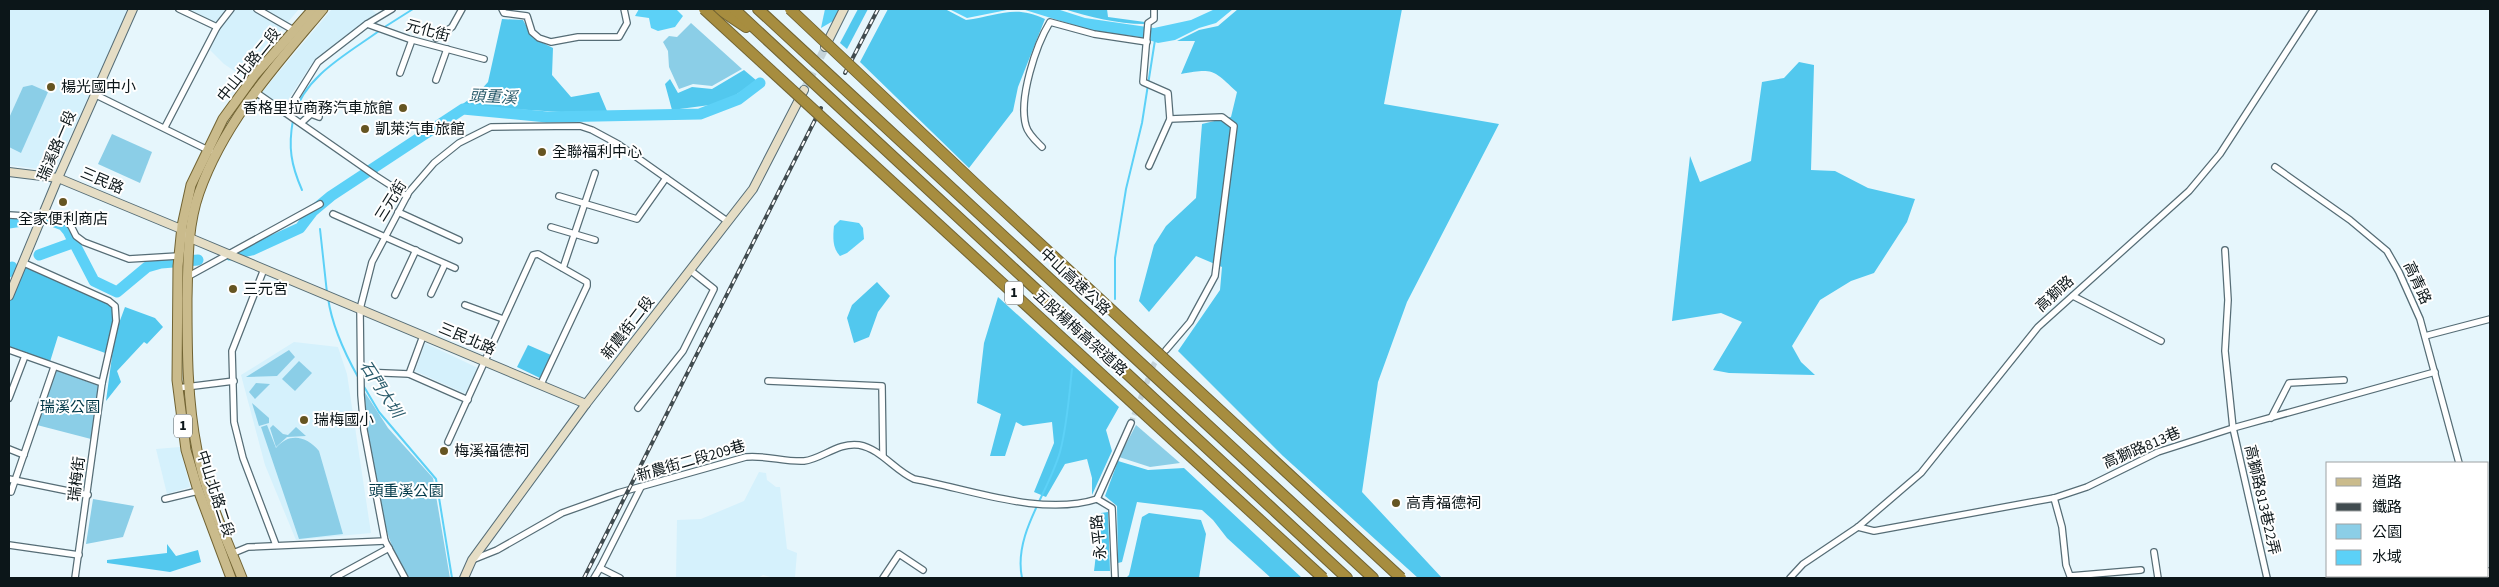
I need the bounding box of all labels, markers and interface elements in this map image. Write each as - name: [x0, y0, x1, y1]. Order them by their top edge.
- street label: 元化街: [404, 15, 452, 47]
- street label: 中山北路二段: [213, 23, 285, 107]
- place label: 楊光國中小: [61, 77, 136, 98]
- marker: 楊光國中小: [45, 81, 57, 93]
- water label: 頭重溪: [468, 85, 520, 109]
- place label: 香格里拉商務汽車旅館: [243, 98, 393, 119]
- marker: 香格里拉商務汽車旅館: [397, 102, 409, 114]
- street label: 瑞溪路一段: [33, 107, 81, 185]
- place label: 凱萊汽車旅館: [375, 119, 465, 140]
- marker: 凱萊汽車旅館: [359, 123, 371, 135]
- place label: 全聯福利中心: [552, 142, 642, 163]
- marker: 全聯福利中心: [536, 146, 548, 158]
- street label: 三民路: [77, 163, 127, 199]
- street label: 三元街: [370, 176, 412, 226]
- marker: 全家便利商店: [57, 196, 69, 208]
- place label: 全家便利商店: [18, 209, 108, 230]
- street label: 中山高速公路: [1035, 244, 1115, 320]
- street label: 高青路: [2398, 258, 2436, 308]
- street label: 高獅路: [2031, 271, 2079, 317]
- place label: 三元宮: [243, 279, 288, 300]
- road number: 1: [1005, 282, 1023, 304]
- marker: 三元宮: [227, 283, 239, 295]
- street label: 五股楊梅高架道路: [1028, 285, 1132, 381]
- street label: 新農街二段: [597, 292, 659, 364]
- street label: 三民北路: [435, 318, 499, 360]
- water label: 石門大圳: [354, 356, 409, 423]
- park label: 瑞溪公園: [40, 397, 100, 418]
- place label: 瑞梅國小: [314, 410, 374, 431]
- road number: 1: [174, 414, 192, 438]
- marker: 瑞梅國小: [298, 414, 310, 426]
- street label: 高獅路813巷: [2100, 422, 2184, 474]
- street label: 新農街二段209巷: [634, 435, 748, 487]
- place label: 梅溪福德祠: [454, 441, 529, 462]
- street label: 高獅路813巷22弄: [2239, 443, 2285, 557]
- marker: 梅溪福德祠: [438, 445, 450, 457]
- street label: 中山北路二段: [191, 448, 239, 540]
- street label: 瑞梅街: [64, 455, 90, 503]
- legend: [2326, 462, 2489, 577]
- text: 道路: [2372, 472, 2402, 493]
- park label: 頭重溪公園: [368, 481, 444, 502]
- place label: 高青福德祠: [1406, 493, 1481, 514]
- marker: 高青福德祠: [1390, 497, 1402, 509]
- text: 鐵路: [2372, 497, 2402, 518]
- street label: 永平路: [1086, 514, 1112, 560]
- text: 公園: [2372, 522, 2402, 543]
- text: 水域: [2372, 547, 2402, 568]

